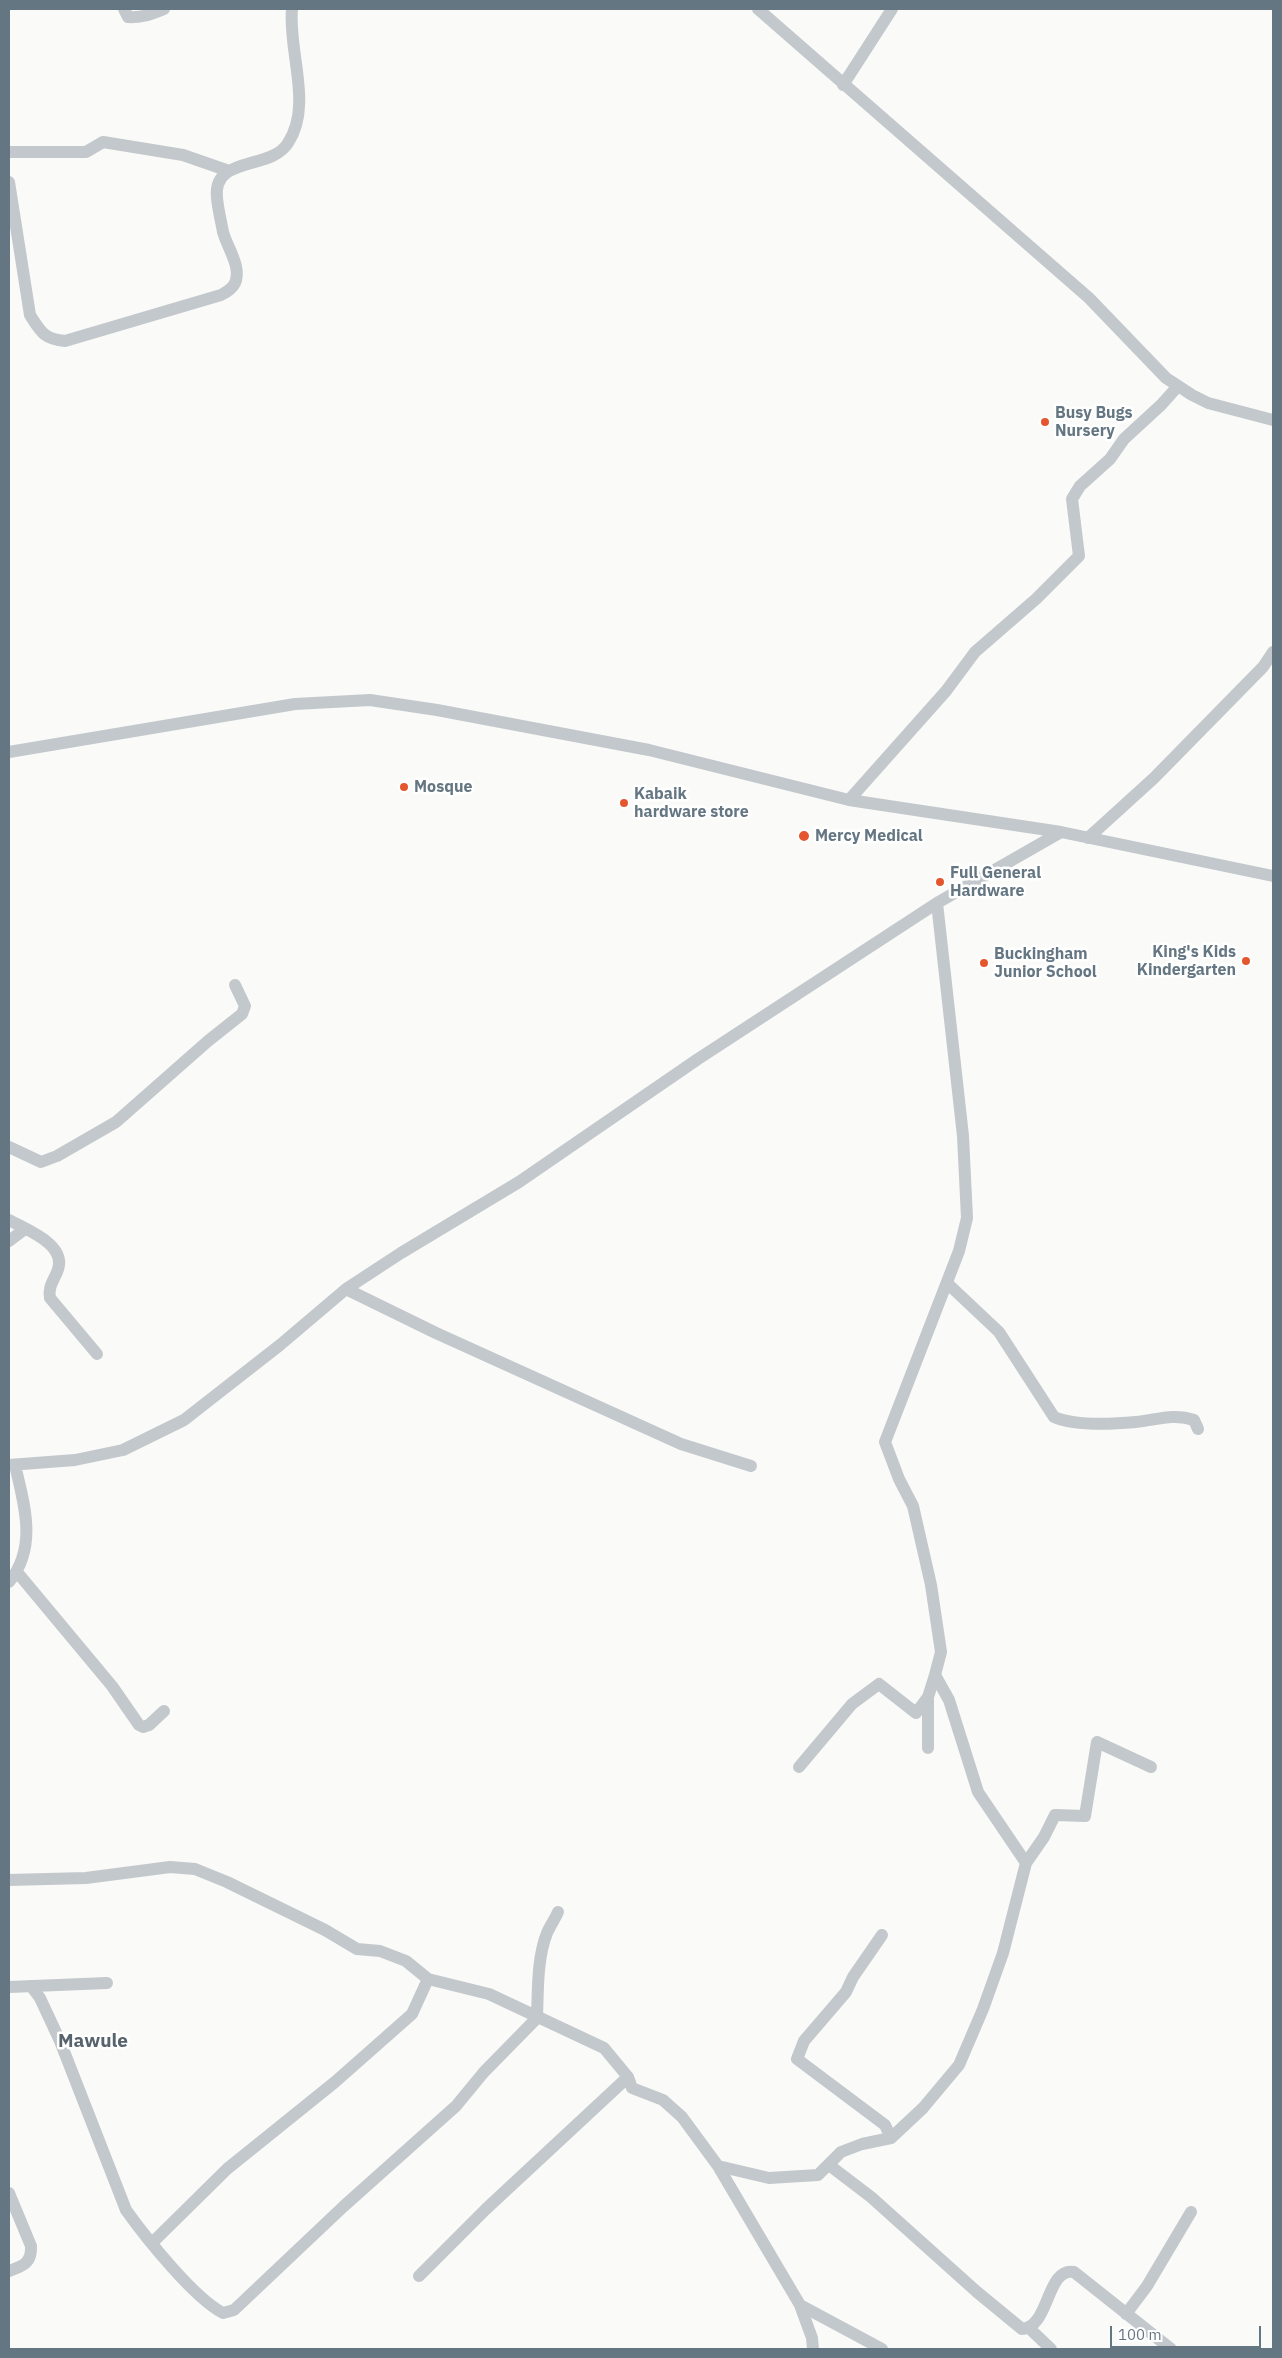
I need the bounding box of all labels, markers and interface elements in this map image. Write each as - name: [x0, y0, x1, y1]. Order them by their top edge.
- place label: Busy Bugs Nursery: [1055, 403, 1133, 441]
- marker: Busy Bugs Nursery: [1039, 416, 1051, 428]
- place label: Mosque: [414, 777, 472, 797]
- marker: Mosque: [398, 781, 410, 793]
- place label: Kabaik hardware store: [634, 784, 749, 822]
- marker: Kabaik hardware store: [618, 797, 630, 809]
- place label: Mercy Medical: [815, 826, 923, 846]
- marker: Mercy Medical: [797, 829, 811, 843]
- place label: Full General Hardware: [950, 863, 1041, 901]
- marker: Full General Hardware: [934, 876, 946, 888]
- place label: King's Kids Kindergarten: [1137, 942, 1236, 980]
- place label: Buckingham Junior School: [994, 944, 1097, 982]
- marker: King's Kids Kindergarten: [1240, 955, 1252, 967]
- marker: Buckingham Junior School: [978, 957, 990, 969]
- district label: Mawule: [58, 2031, 128, 2053]
- scale bar: [1112, 2316, 1263, 2348]
- text: 100 m: [1118, 2325, 1162, 2344]

